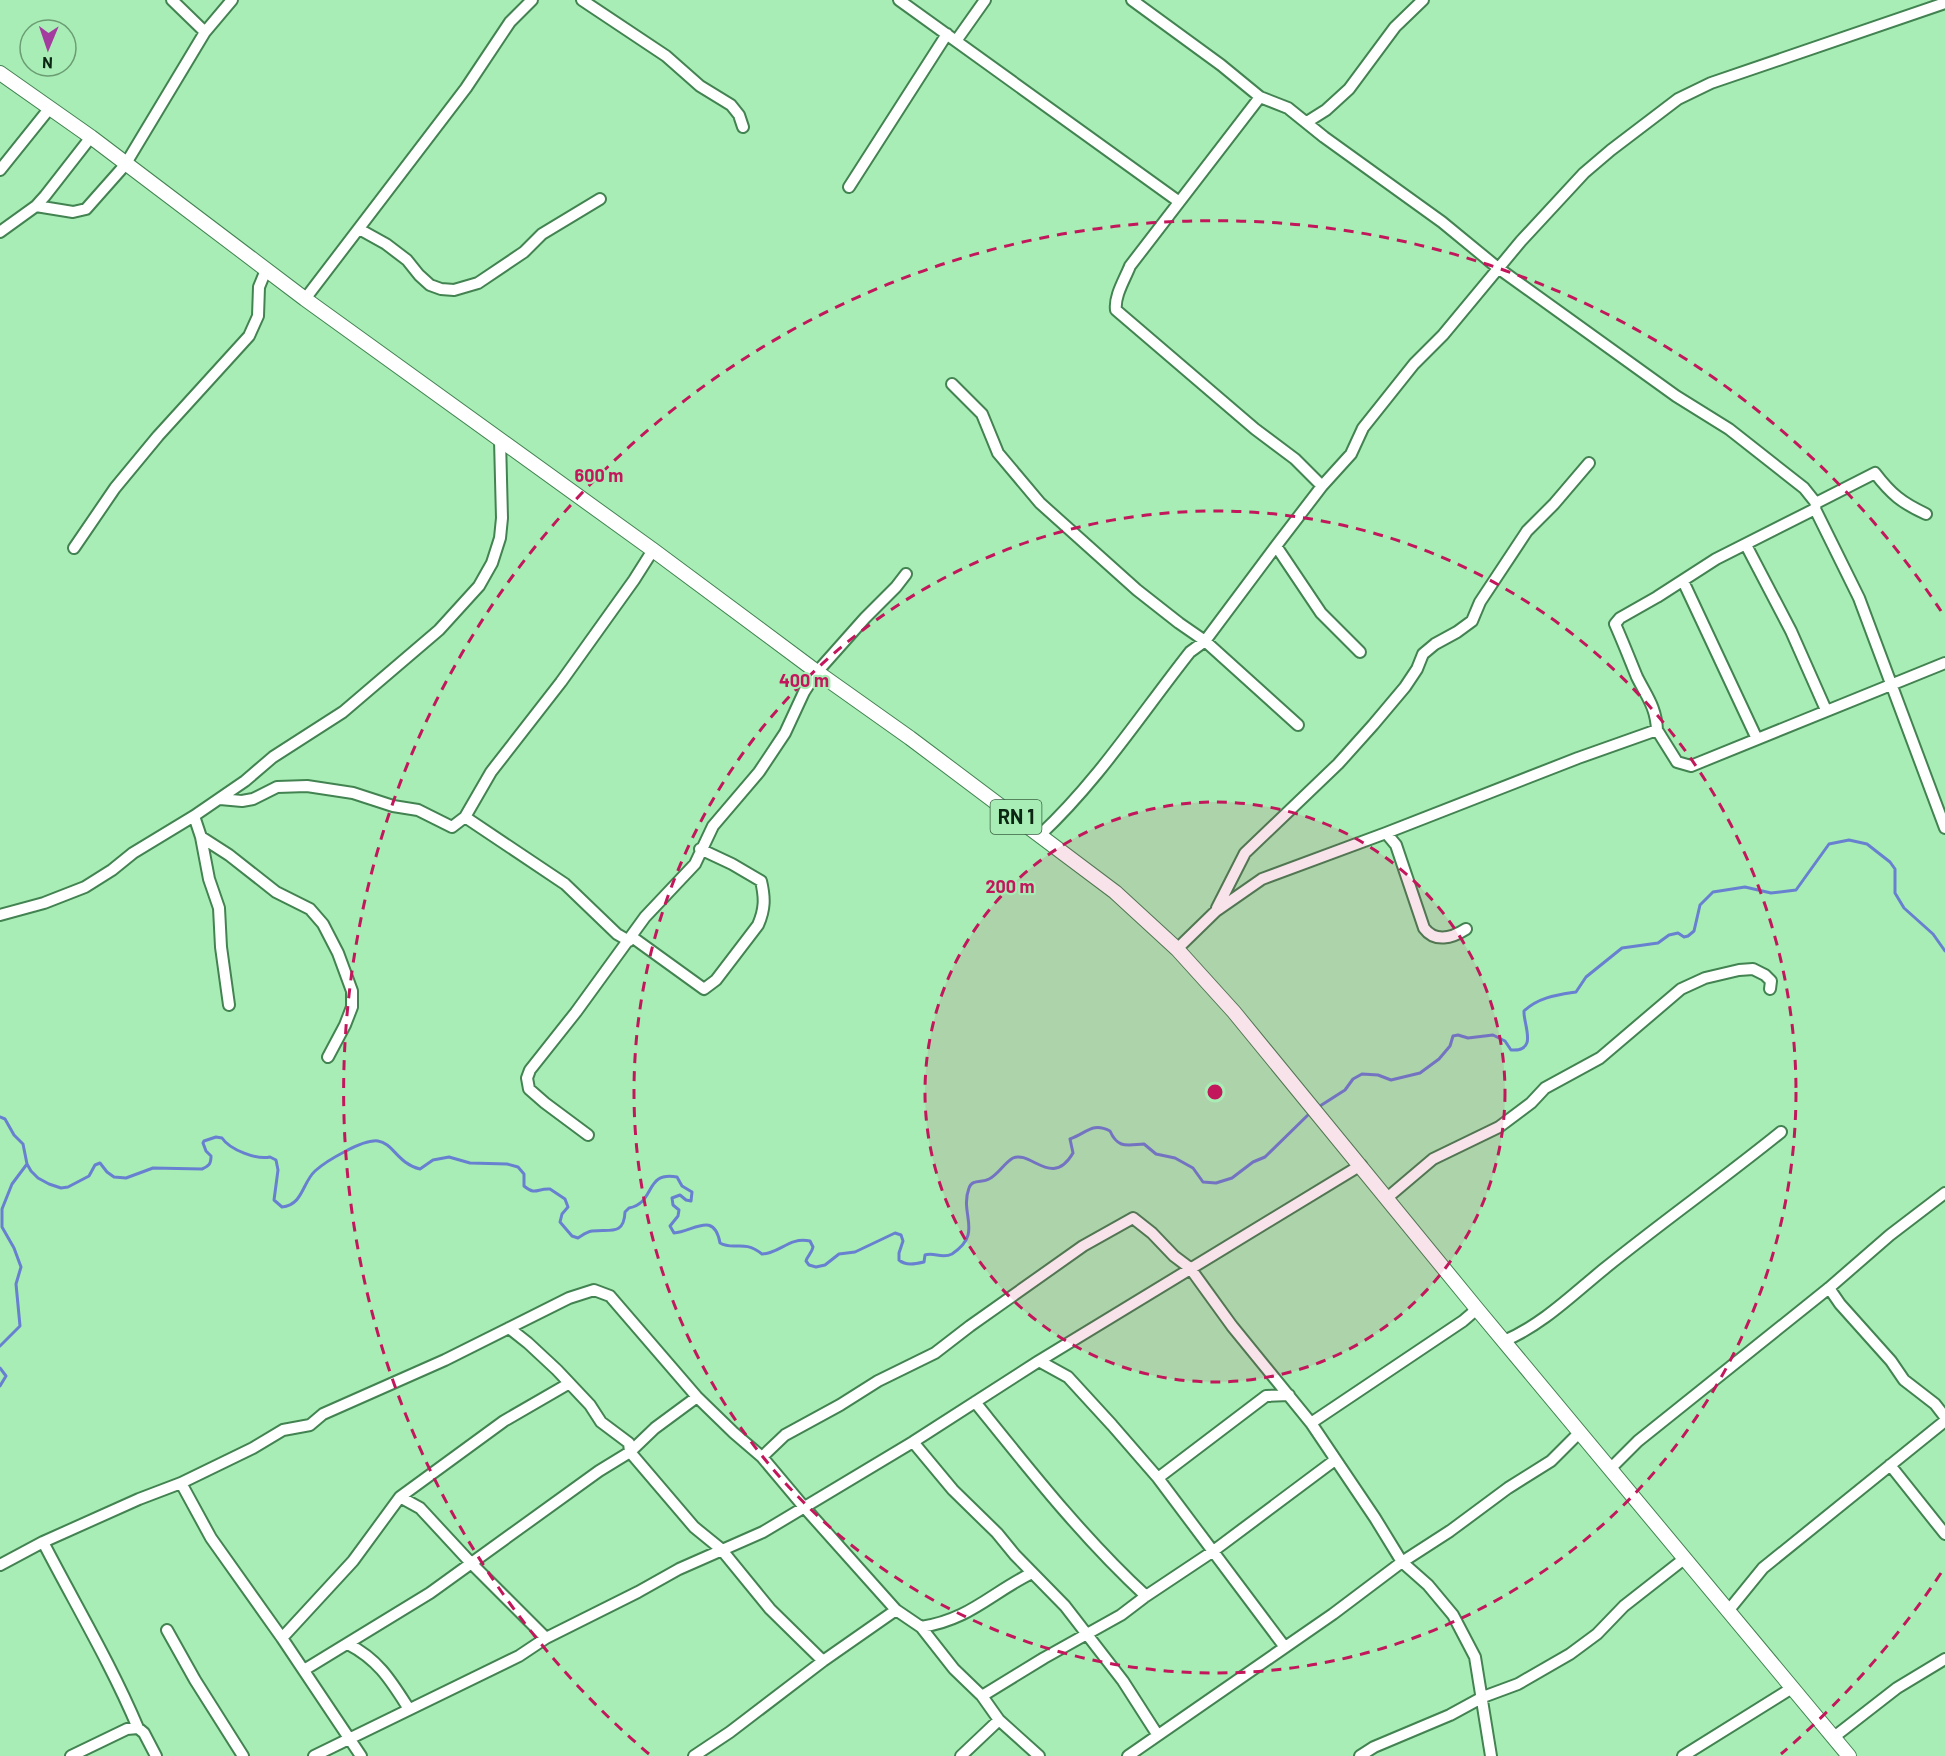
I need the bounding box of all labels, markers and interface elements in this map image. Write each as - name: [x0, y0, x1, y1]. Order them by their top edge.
- north arrow: [18, 18, 78, 78]
- text: N: [42, 54, 53, 73]
- text: 600 m: [575, 464, 623, 486]
- text: 400 m: [779, 669, 829, 691]
- road number: RN 1: [990, 800, 1042, 834]
- text: 200 m: [985, 875, 1035, 897]
- centre of rings: [1205, 1082, 1225, 1102]

